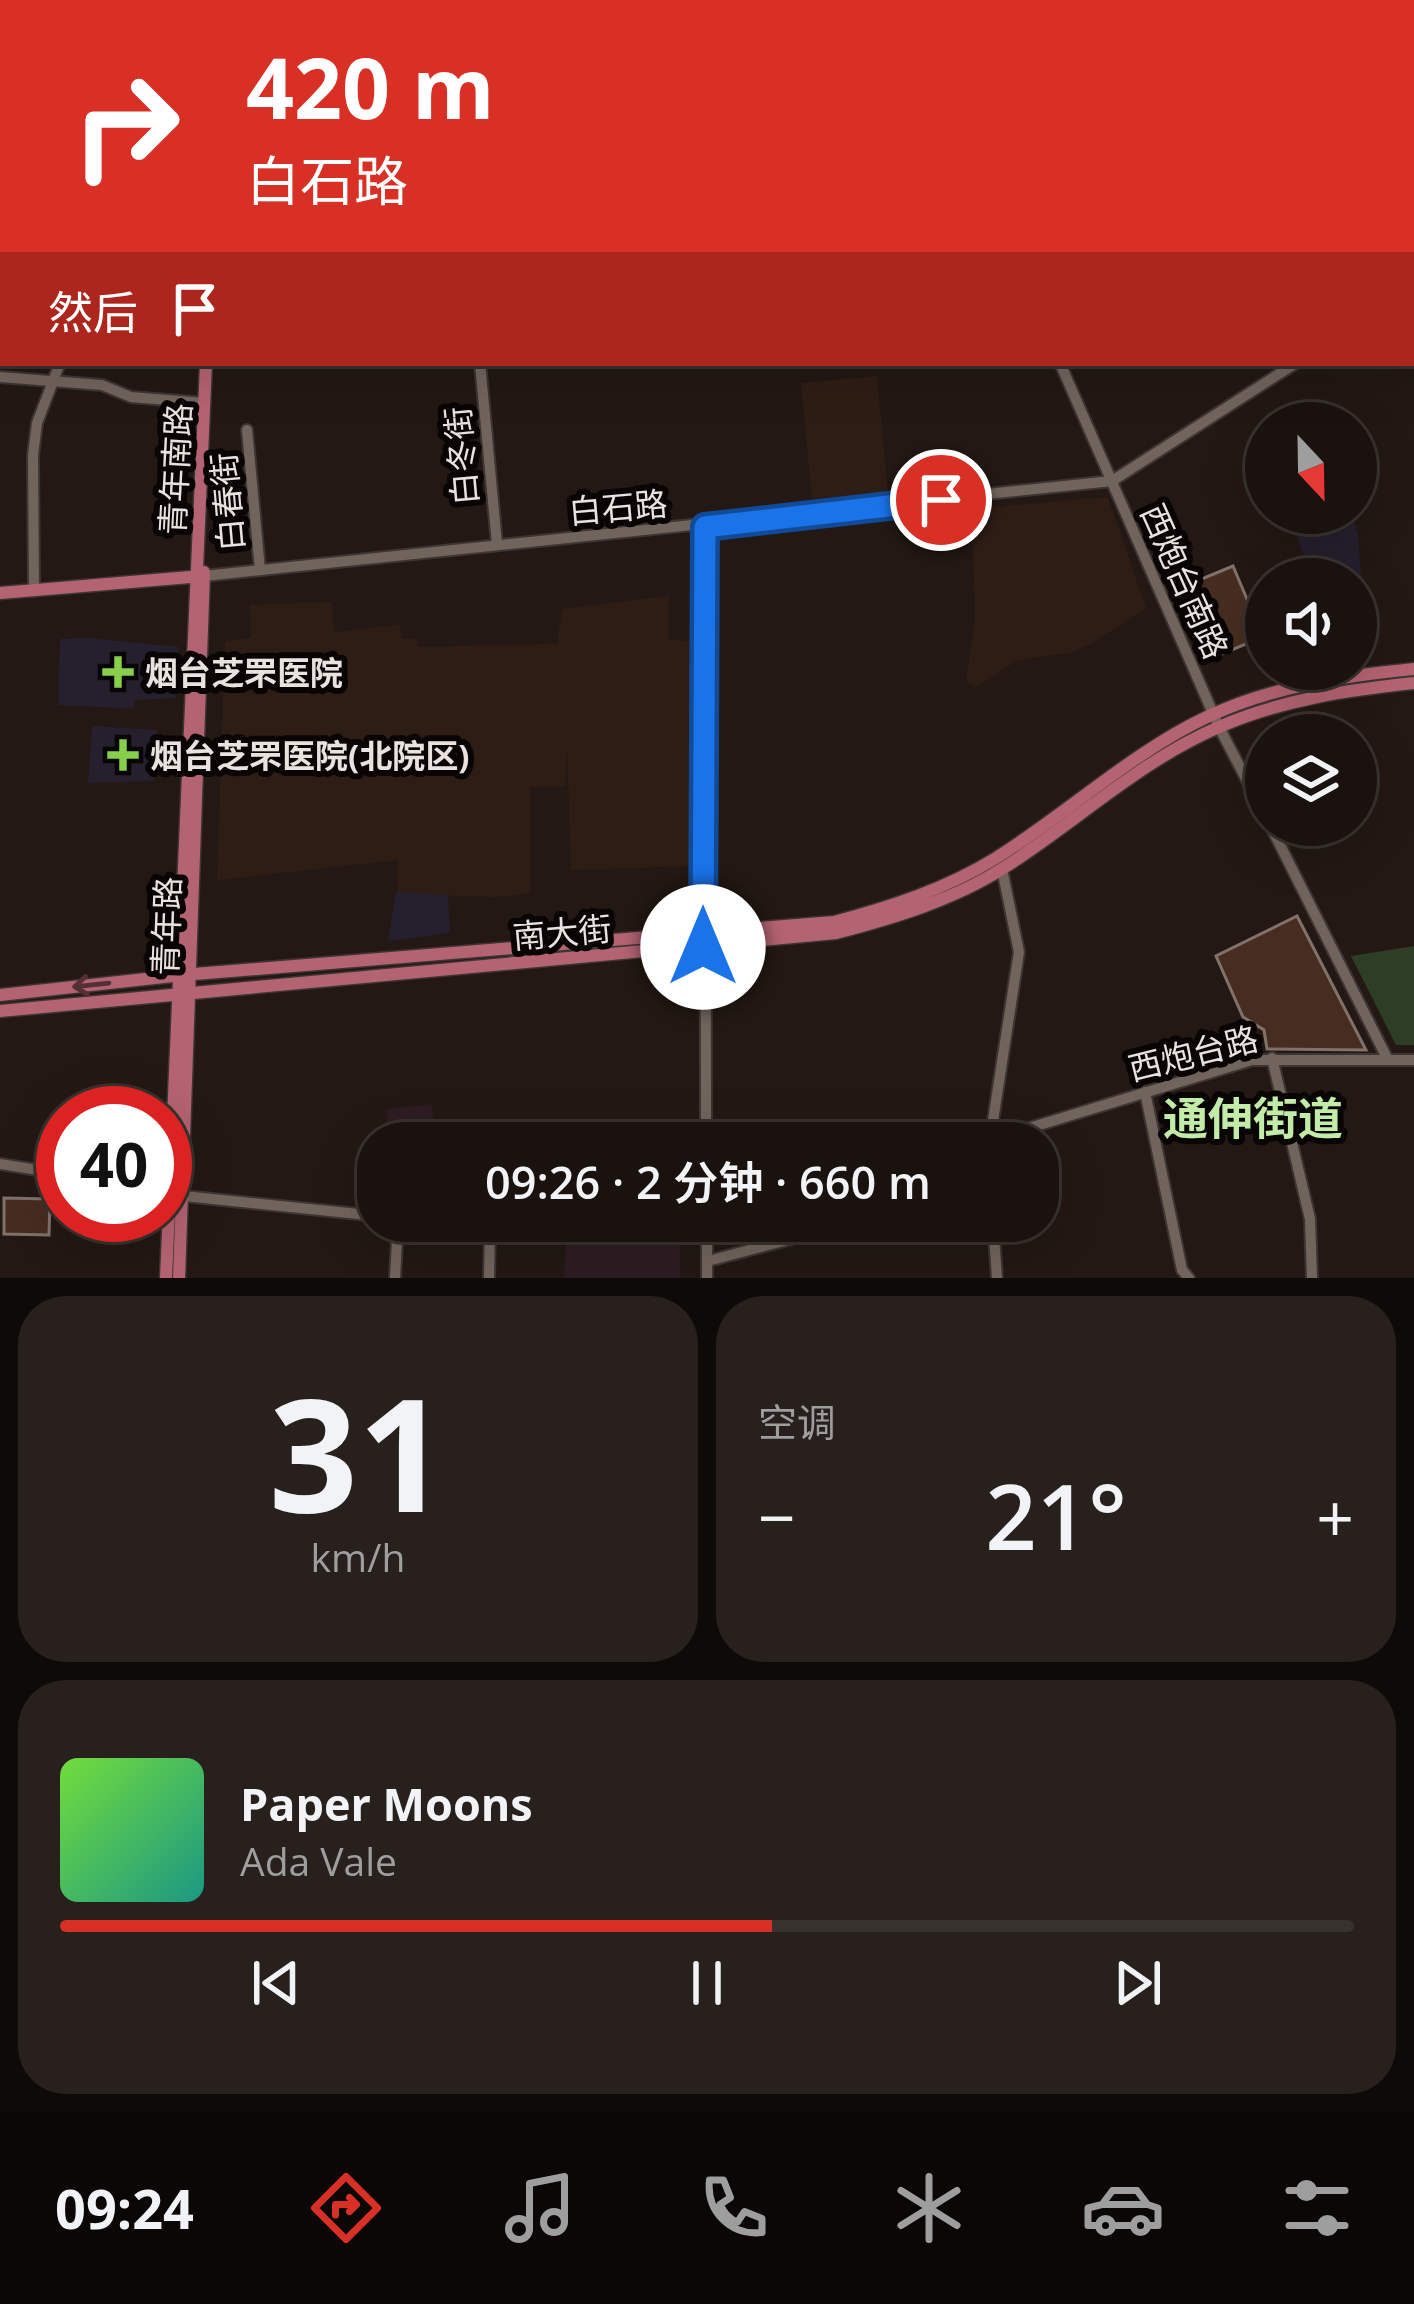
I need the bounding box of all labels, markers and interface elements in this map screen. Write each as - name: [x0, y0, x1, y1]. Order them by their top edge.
- text: 420 m: [246, 29, 494, 144]
- icon: right: [48, 48, 204, 204]
- text: 白石路: [246, 143, 408, 217]
- icon: arrive: [162, 276, 228, 342]
- text: 然后: [48, 281, 138, 342]
- street label: 青年南路: [149, 402, 201, 536]
- north arrow: [1245, 402, 1377, 534]
- map controls: [1245, 402, 1377, 846]
- street label: 白冬街: [434, 405, 488, 507]
- pin: [890, 449, 992, 551]
- street label: 白春街: [200, 451, 254, 553]
- icon: arrive: [908, 467, 974, 533]
- street label: 白石路: [567, 480, 669, 534]
- street label: 西炮台南路: [1131, 496, 1239, 666]
- button: sound: [1245, 558, 1377, 690]
- place label: 烟台芝罘医院: [145, 650, 343, 695]
- marker: 烟台芝罘医院: [102, 656, 134, 688]
- button: layers: [1245, 714, 1377, 846]
- place label: 烟台芝罘医院(北院区): [150, 733, 469, 778]
- marker: 烟台芝罘医院(北院区): [107, 739, 139, 771]
- street label: 青年路: [142, 876, 190, 976]
- position arrow: [640, 884, 766, 1010]
- street label: 南大街: [511, 905, 613, 959]
- one-way arrow: [72, 975, 111, 997]
- street label: 西炮台路: [1124, 1015, 1262, 1091]
- speed limit sign: 40: [36, 1086, 192, 1242]
- district label: 通伸街道: [1163, 1087, 1343, 1148]
- text: 09:26 · 2 分钟 · 660 m: [485, 1151, 931, 1212]
- text: 31: [269, 1345, 447, 1558]
- text: 空调: [758, 1395, 836, 1448]
- text: 21°: [985, 1454, 1127, 1576]
- text: −: [758, 1471, 796, 1561]
- text: +: [1316, 1471, 1354, 1561]
- text: km/h: [311, 1530, 405, 1583]
- text: Paper Moons: [240, 1773, 533, 1834]
- text: Ada Vale: [240, 1834, 397, 1887]
- icon: previous: [243, 1950, 309, 2016]
- icon: pause: [674, 1950, 740, 2016]
- icon: next: [1105, 1950, 1171, 2016]
- icon: directions: [304, 2166, 388, 2250]
- icon: music: [498, 2166, 582, 2250]
- icon: phone: [692, 2166, 776, 2250]
- icon: climate: [887, 2166, 971, 2250]
- icon: car: [1081, 2166, 1165, 2250]
- icon: filters: [1275, 2166, 1359, 2250]
- text: 09:24: [55, 2171, 194, 2245]

